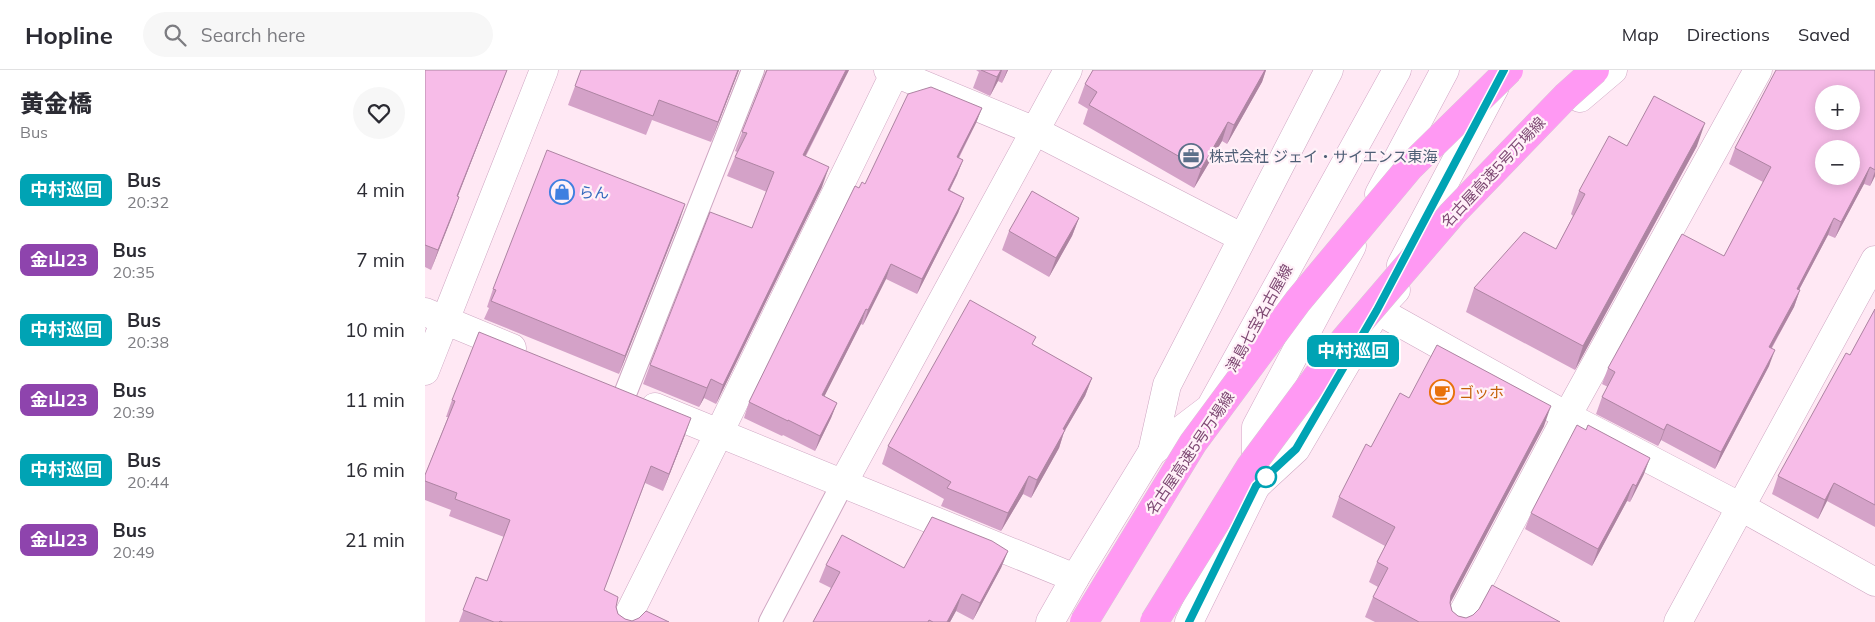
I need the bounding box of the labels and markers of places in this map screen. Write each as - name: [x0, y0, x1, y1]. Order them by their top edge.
- office icon: 株式会社 ジェイ・サイエンス東海: [1178, 143, 1204, 169]
- place label: 株式会社 ジェイ・サイエンス東海: [1209, 147, 1437, 166]
- shop icon: らん: [549, 179, 575, 205]
- place label: らん: [579, 183, 609, 202]
- cafe icon: ゴッホ: [1429, 379, 1455, 405]
- place label: ゴッホ: [1459, 383, 1504, 402]
- unlabelled marker: [1255, 466, 1277, 488]

